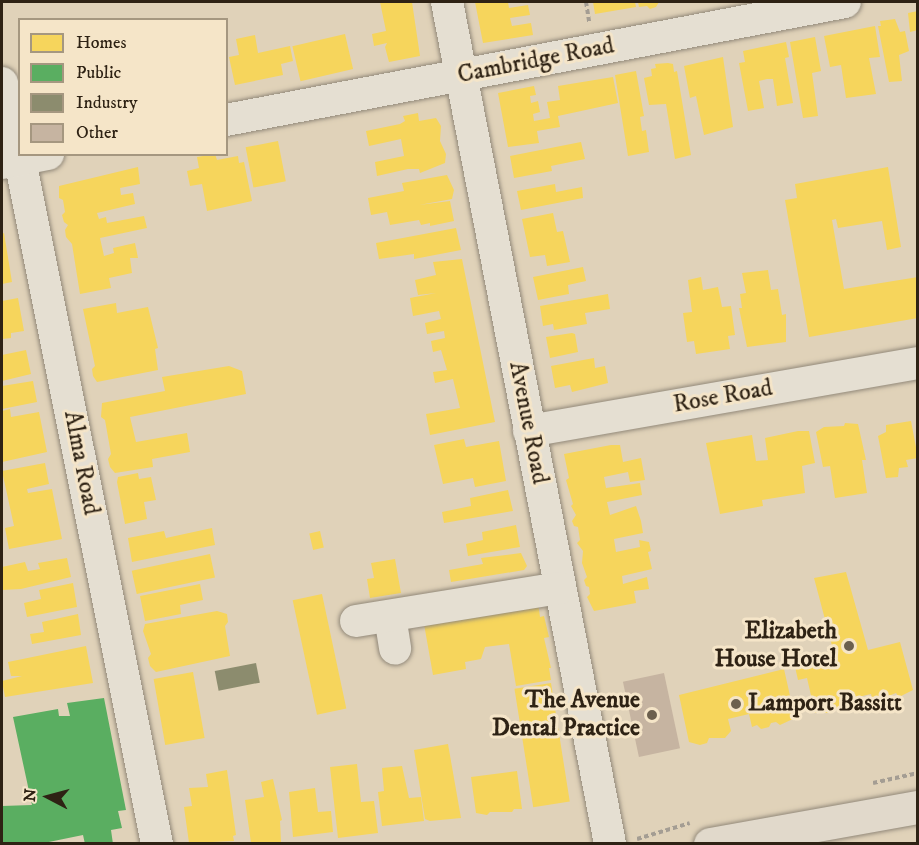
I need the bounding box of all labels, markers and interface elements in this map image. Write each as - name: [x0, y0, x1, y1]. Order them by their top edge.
- legend: [18, 18, 228, 156]
- text: Homes: [76, 32, 127, 54]
- street label: Cambridge Road: [455, 32, 617, 90]
- text: Public: [76, 62, 121, 84]
- text: Industry: [76, 92, 137, 114]
- text: Other: [76, 122, 118, 144]
- street label: Avenue Road: [502, 359, 554, 487]
- street label: Rose Road: [671, 374, 775, 420]
- street label: Alma Road: [57, 408, 105, 518]
- place label: Elizabeth House Hotel: [715, 618, 837, 674]
- marker: Elizabeth House Hotel: [842, 639, 856, 653]
- place label: The Avenue Dental Practice: [492, 687, 640, 743]
- place label: Lamport Bassitt: [748, 690, 902, 718]
- marker: Lamport Bassitt: [729, 697, 743, 711]
- marker: The Avenue Dental Practice: [645, 708, 659, 722]
- north arrow: [18, 767, 78, 827]
- text: N: [19, 788, 41, 803]

